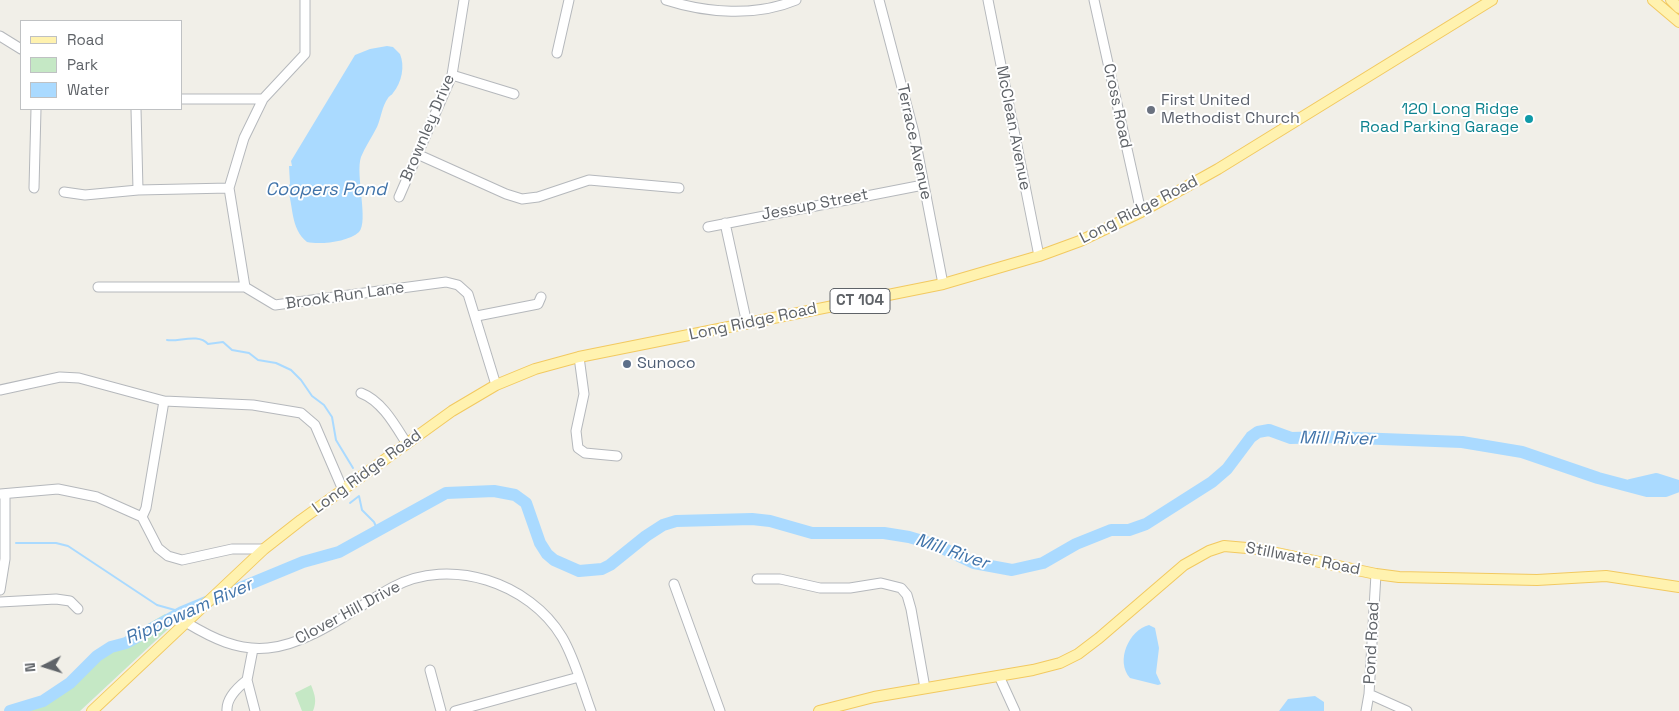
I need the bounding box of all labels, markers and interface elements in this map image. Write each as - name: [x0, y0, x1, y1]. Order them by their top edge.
- legend: [20, 20, 182, 110]
- text: Road: [67, 30, 104, 49]
- text: Park: [67, 55, 98, 74]
- street label: Cross Road: [1099, 62, 1135, 150]
- street label: McClean Avenue: [991, 64, 1035, 192]
- street label: Brownley Drive: [397, 72, 459, 184]
- text: Water: [67, 80, 109, 99]
- street label: Terrace Avenue: [892, 82, 936, 202]
- place label: First United Methodist Church: [1161, 91, 1300, 129]
- place label: 120 Long Ridge Road Parking Garage: [1360, 100, 1519, 138]
- marker: First United Methodist Church: [1145, 104, 1157, 116]
- marker: 120 Long Ridge Road Parking Garage: [1523, 113, 1535, 125]
- street label: Long Ridge Road: [1077, 172, 1201, 248]
- water label: Coopers Pond: [265, 179, 387, 201]
- street label: Jessup Street: [760, 185, 870, 225]
- street label: Brook Run Lane: [284, 278, 406, 314]
- road number: CT 104: [830, 288, 890, 314]
- street label: Long Ridge Road: [687, 299, 819, 345]
- place label: Sunoco: [637, 354, 696, 374]
- marker: Sunoco: [621, 358, 633, 370]
- street label: Long Ridge Road: [309, 426, 425, 518]
- water label: Mill River: [1299, 428, 1375, 450]
- water label: Mill River: [913, 529, 991, 575]
- street label: Stillwater Road: [1244, 538, 1362, 580]
- water label: Rippowam River: [122, 574, 256, 650]
- street label: Clover Hill Drive: [292, 577, 404, 649]
- street label: Pond Road: [1360, 601, 1384, 685]
- north arrow: [20, 641, 70, 691]
- text: N: [21, 662, 39, 673]

